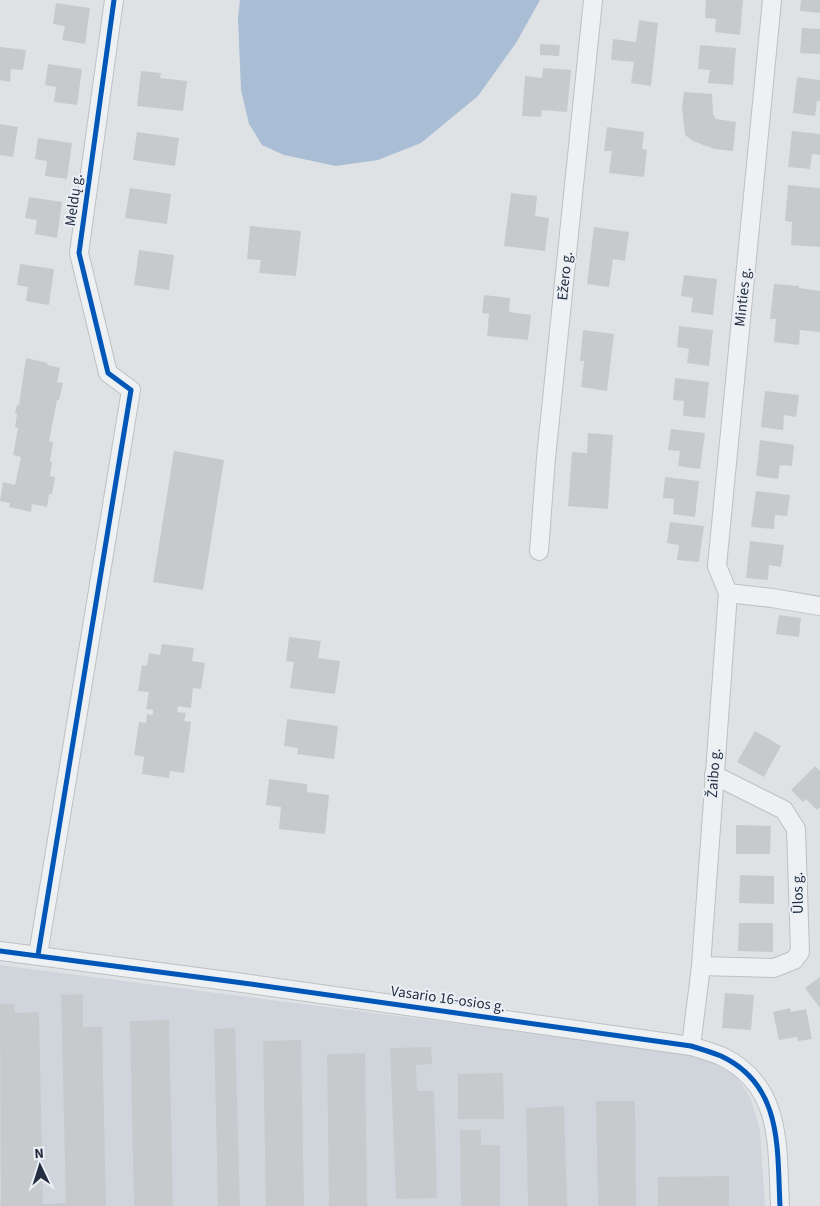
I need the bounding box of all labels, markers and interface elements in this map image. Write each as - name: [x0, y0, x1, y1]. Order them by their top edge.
- street label: Meldų g.: [60, 172, 88, 228]
- street label: Ežero g.: [552, 251, 578, 301]
- street label: Minties g.: [729, 266, 757, 328]
- street label: Žaibo g.: [702, 747, 726, 799]
- street label: Ūlos g.: [787, 872, 809, 914]
- street label: Vasario 16-osios g.: [390, 981, 506, 1017]
- north arrow: [15, 1141, 65, 1191]
- text: N: [34, 1144, 45, 1164]

